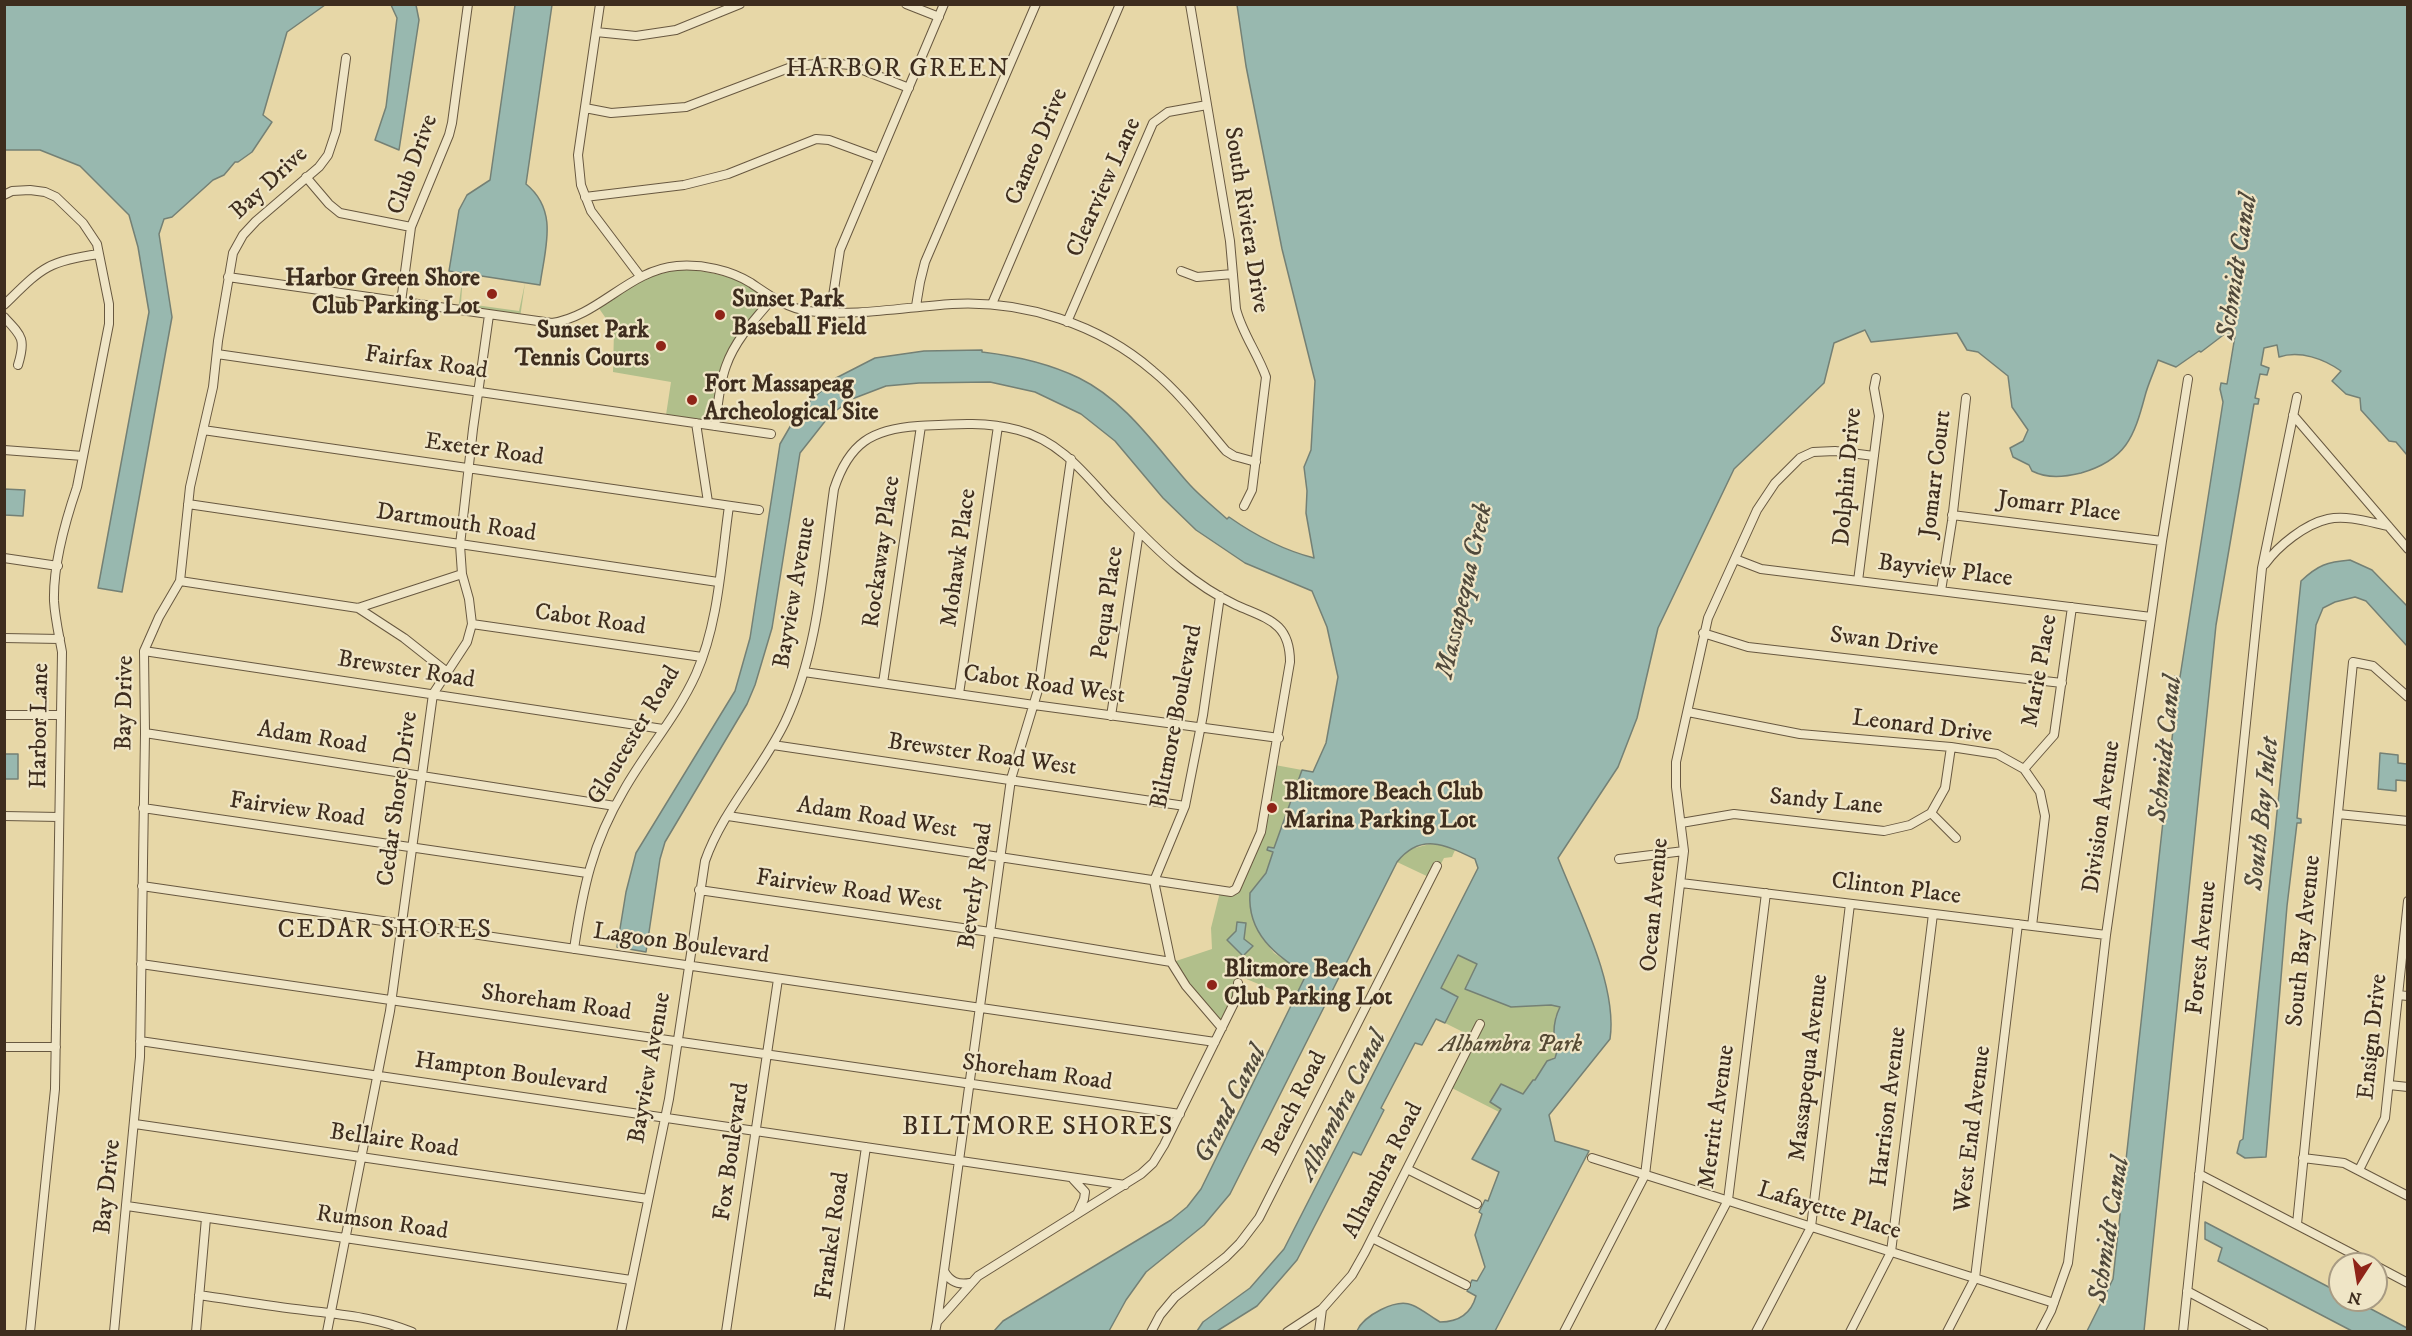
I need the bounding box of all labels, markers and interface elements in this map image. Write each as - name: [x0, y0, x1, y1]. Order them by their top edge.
- district label: HARBOR GREEN: [786, 55, 1010, 87]
- street label: Cameo Drive: [1000, 84, 1076, 210]
- street label: Club Drive: [383, 111, 445, 219]
- street label: Clearview Lane: [1061, 114, 1149, 262]
- street label: South Riviera Drive: [1216, 125, 1274, 315]
- street label: Bay Drive: [225, 141, 315, 227]
- water label: Schmidt Canal: [2212, 192, 2266, 342]
- place label: Harbor Green Shore Club Parking Lot: [285, 266, 480, 322]
- marker: Harbor Green Shore Club Parking Lot: [485, 287, 499, 301]
- place label: Sunset Park Baseball Field: [732, 287, 866, 343]
- marker: Sunset Park Baseball Field: [713, 308, 727, 322]
- place label: Sunset Park Tennis Courts: [515, 318, 649, 374]
- marker: Sunset Park Tennis Courts: [654, 339, 668, 353]
- street label: Fairfax Road: [363, 341, 489, 387]
- place label: Fort Massapeag Archeological Site: [704, 372, 878, 428]
- marker: Fort Massapeag Archeological Site: [685, 393, 699, 407]
- street label: Dolphin Drive: [1829, 407, 1869, 547]
- street label: Jomarr Court: [1915, 409, 1959, 539]
- street label: Exeter Road: [423, 428, 545, 474]
- street label: Rockaway Place: [858, 474, 908, 630]
- street label: Jomarr Place: [1996, 486, 2122, 530]
- street label: Mohawk Place: [936, 487, 984, 629]
- street label: Dartmouth Road: [374, 499, 538, 549]
- water label: Massapequa Creek: [1431, 501, 1501, 681]
- street label: Bayview Avenue: [769, 515, 823, 671]
- street label: Pequa Place: [1087, 545, 1131, 661]
- street label: Bayview Place: [1876, 549, 2014, 595]
- street label: Cabot Road: [533, 599, 647, 643]
- street label: Marie Place: [2017, 612, 2065, 730]
- street label: Swan Drive: [1828, 622, 1940, 664]
- street label: Biltmore Boulevard: [1146, 623, 1210, 811]
- street label: Brewster Road: [335, 646, 477, 696]
- street label: Bay Drive: [111, 655, 141, 751]
- street label: Cabot Road West: [961, 660, 1127, 712]
- street label: Gloucester Road: [582, 661, 688, 811]
- street label: Harbor Lane: [26, 663, 56, 789]
- water label: Schmidt Canal: [2144, 674, 2190, 824]
- street label: Leonard Drive: [1850, 705, 1994, 751]
- street label: Cedar Shore Drive: [372, 710, 426, 888]
- street label: Adam Road: [255, 716, 369, 762]
- street label: Brewster Road West: [886, 729, 1078, 783]
- water label: South Bay Inlet: [2240, 736, 2288, 892]
- street label: Division Avenue: [2078, 739, 2128, 895]
- place label: Blitmore Beach Club Marina Parking Lot: [1284, 780, 1483, 836]
- street label: Sandy Lane: [1768, 784, 1884, 822]
- street label: Fairview Road: [227, 787, 367, 835]
- street label: Adam Road West: [795, 792, 959, 846]
- marker: Blitmore Beach Club Marina Parking Lot: [1265, 801, 1279, 815]
- street label: Beverly Road: [954, 821, 1000, 951]
- street label: Ocean Avenue: [1636, 837, 1676, 973]
- street label: South Bay Avenue: [2282, 854, 2328, 1028]
- street label: Fairview Road West: [754, 865, 944, 919]
- street label: Clinton Place: [1830, 868, 1962, 912]
- street label: Forest Avenue: [2182, 880, 2224, 1016]
- district label: CEDAR SHORES: [278, 916, 492, 948]
- street label: Lagoon Boulevard: [591, 918, 771, 972]
- place label: Blitmore Beach Club Parking Lot: [1224, 957, 1392, 1013]
- street label: Massapequa Avenue: [1784, 973, 1836, 1163]
- street label: Ensign Drive: [2353, 973, 2395, 1101]
- marker: Blitmore Beach Club Parking Lot: [1205, 978, 1219, 992]
- street label: Shoreham Road: [479, 979, 633, 1029]
- street label: Bayview Avenue: [624, 990, 678, 1146]
- street label: Harrison Avenue: [1866, 1025, 1914, 1189]
- water label: Alhambra Canal: [1293, 1026, 1395, 1186]
- park label: Alhambra Park: [1440, 1032, 1582, 1060]
- water label: Grand Canal: [1189, 1041, 1275, 1169]
- street label: Merritt Avenue: [1694, 1043, 1742, 1191]
- street label: West End Avenue: [1950, 1044, 1998, 1214]
- street label: Hampton Boulevard: [413, 1047, 609, 1103]
- street label: Beach Road: [1257, 1047, 1335, 1161]
- street label: Shoreham Road: [960, 1049, 1114, 1099]
- street label: Fox Boulevard: [709, 1081, 757, 1223]
- street label: Alhambra Road: [1337, 1098, 1431, 1244]
- district label: BILTMORE SHORES: [902, 1113, 1174, 1145]
- street label: Bellaire Road: [328, 1119, 460, 1165]
- street label: Bay Drive: [90, 1138, 128, 1236]
- water label: Schmidt Canal: [2084, 1155, 2138, 1305]
- street label: Frankel Road: [811, 1170, 857, 1302]
- street label: Lafayette Place: [1754, 1177, 1904, 1247]
- street label: Rumson Road: [314, 1201, 450, 1247]
- north arrow: [2328, 1252, 2388, 1312]
- text: N: [2346, 1287, 2363, 1309]

